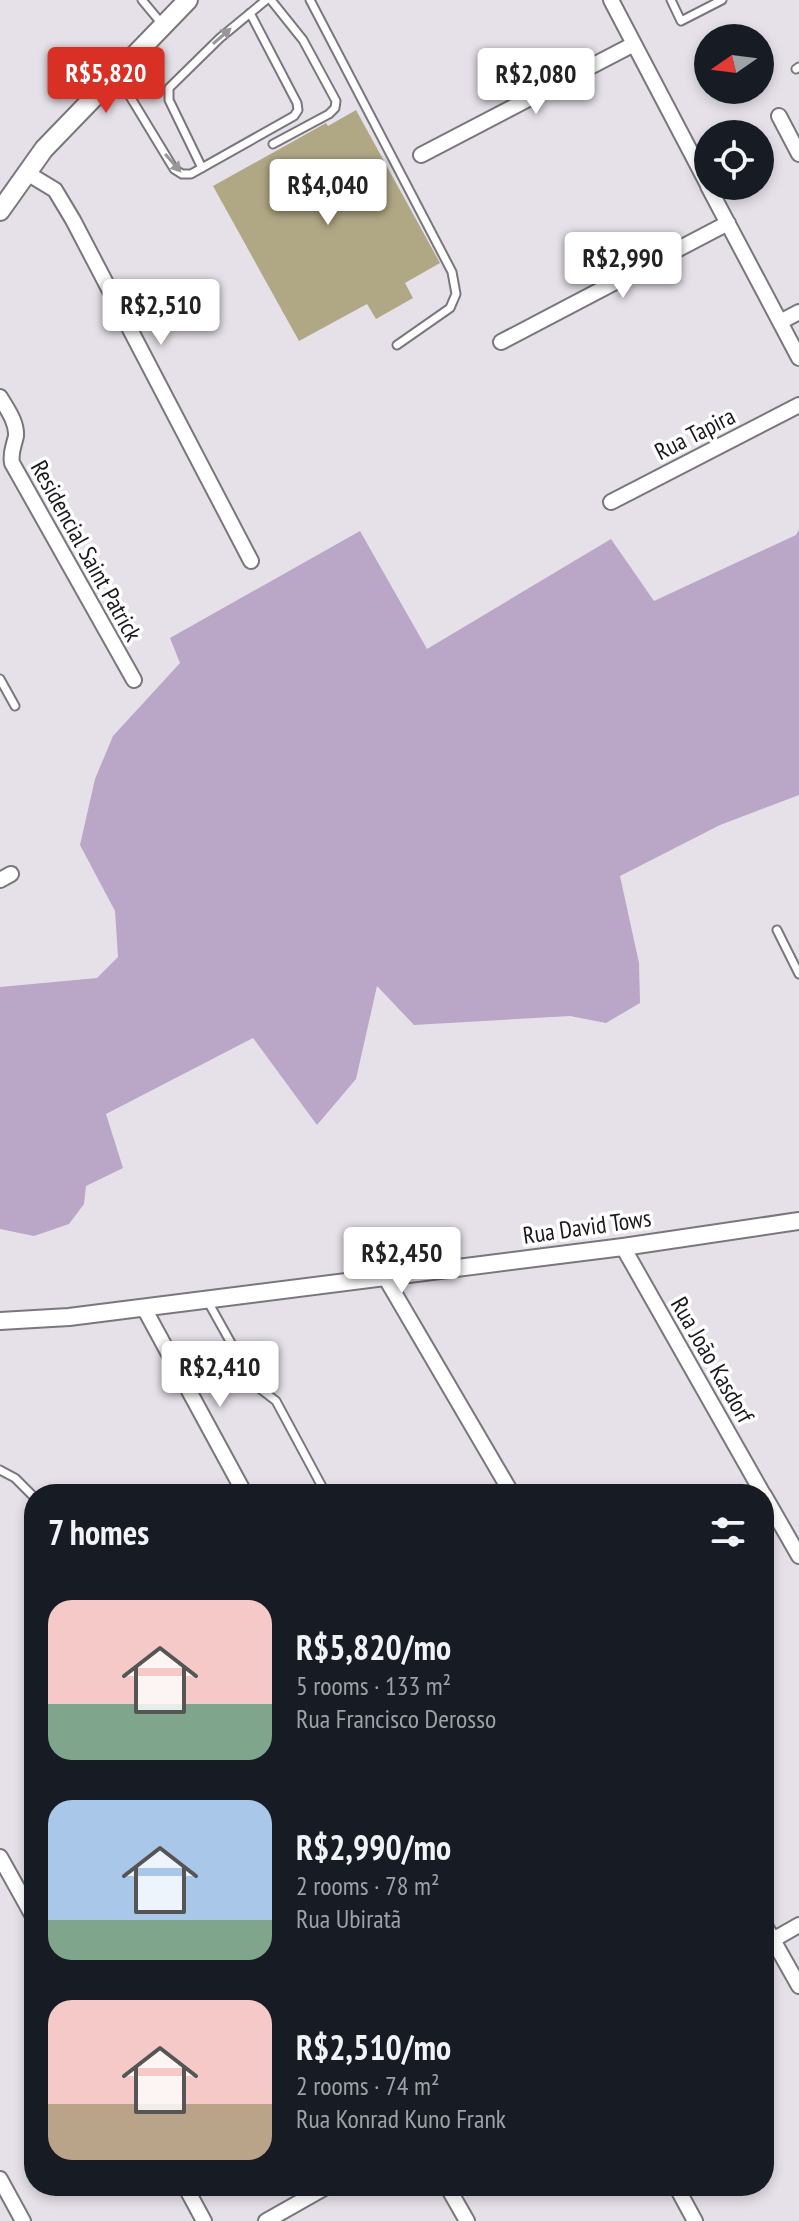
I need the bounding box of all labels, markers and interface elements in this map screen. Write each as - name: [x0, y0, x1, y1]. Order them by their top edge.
- north arrow: [694, 24, 774, 104]
- map controls: [694, 24, 774, 200]
- one-way arrow: [212, 28, 232, 45]
- pin: R$5,820: [32, 47, 180, 115]
- pin: R$2,080: [462, 48, 610, 116]
- text: R$5,820: [66, 56, 146, 89]
- text: R$2,080: [496, 57, 576, 90]
- button: locate: [694, 120, 774, 200]
- one-way arrow: [164, 153, 181, 173]
- pin: R$4,040: [254, 159, 402, 227]
- text: R$4,040: [288, 168, 368, 201]
- pin: R$2,990: [549, 232, 697, 300]
- text: R$2,990: [583, 241, 663, 274]
- pin: R$2,510: [87, 279, 235, 347]
- text: R$2,510: [121, 288, 201, 321]
- street label: Rua Tapira: [649, 400, 740, 467]
- street label: Residencial Saint Patrick: [24, 455, 149, 647]
- street label: Rua David Tows: [521, 1202, 653, 1251]
- pin: R$2,450: [328, 1227, 476, 1295]
- text: R$2,450: [362, 1236, 442, 1269]
- street label: Rua João Kasdorf: [664, 1291, 761, 1429]
- pin: R$2,410: [146, 1341, 294, 1409]
- text: R$2,410: [180, 1350, 260, 1383]
- text: 7 homes: [48, 1510, 149, 1554]
- icon: filters: [706, 1510, 750, 1554]
- text: R$5,820/mo: [296, 1625, 451, 1669]
- icon: home: [112, 1632, 208, 1728]
- text: 5 rooms · 133 m²: [296, 1669, 451, 1702]
- text: Rua Francisco Derosso: [296, 1702, 496, 1735]
- text: R$2,990/mo: [296, 1825, 451, 1869]
- icon: home: [112, 1832, 208, 1928]
- text: 2 rooms · 78 m²: [296, 1869, 440, 1902]
- text: Rua Ubiratã: [296, 1902, 401, 1935]
- text: R$2,510/mo: [296, 2025, 451, 2069]
- icon: home: [112, 2032, 208, 2128]
- text: 2 rooms · 74 m²: [296, 2069, 440, 2102]
- text: Rua Konrad Kuno Frank: [296, 2102, 506, 2135]

